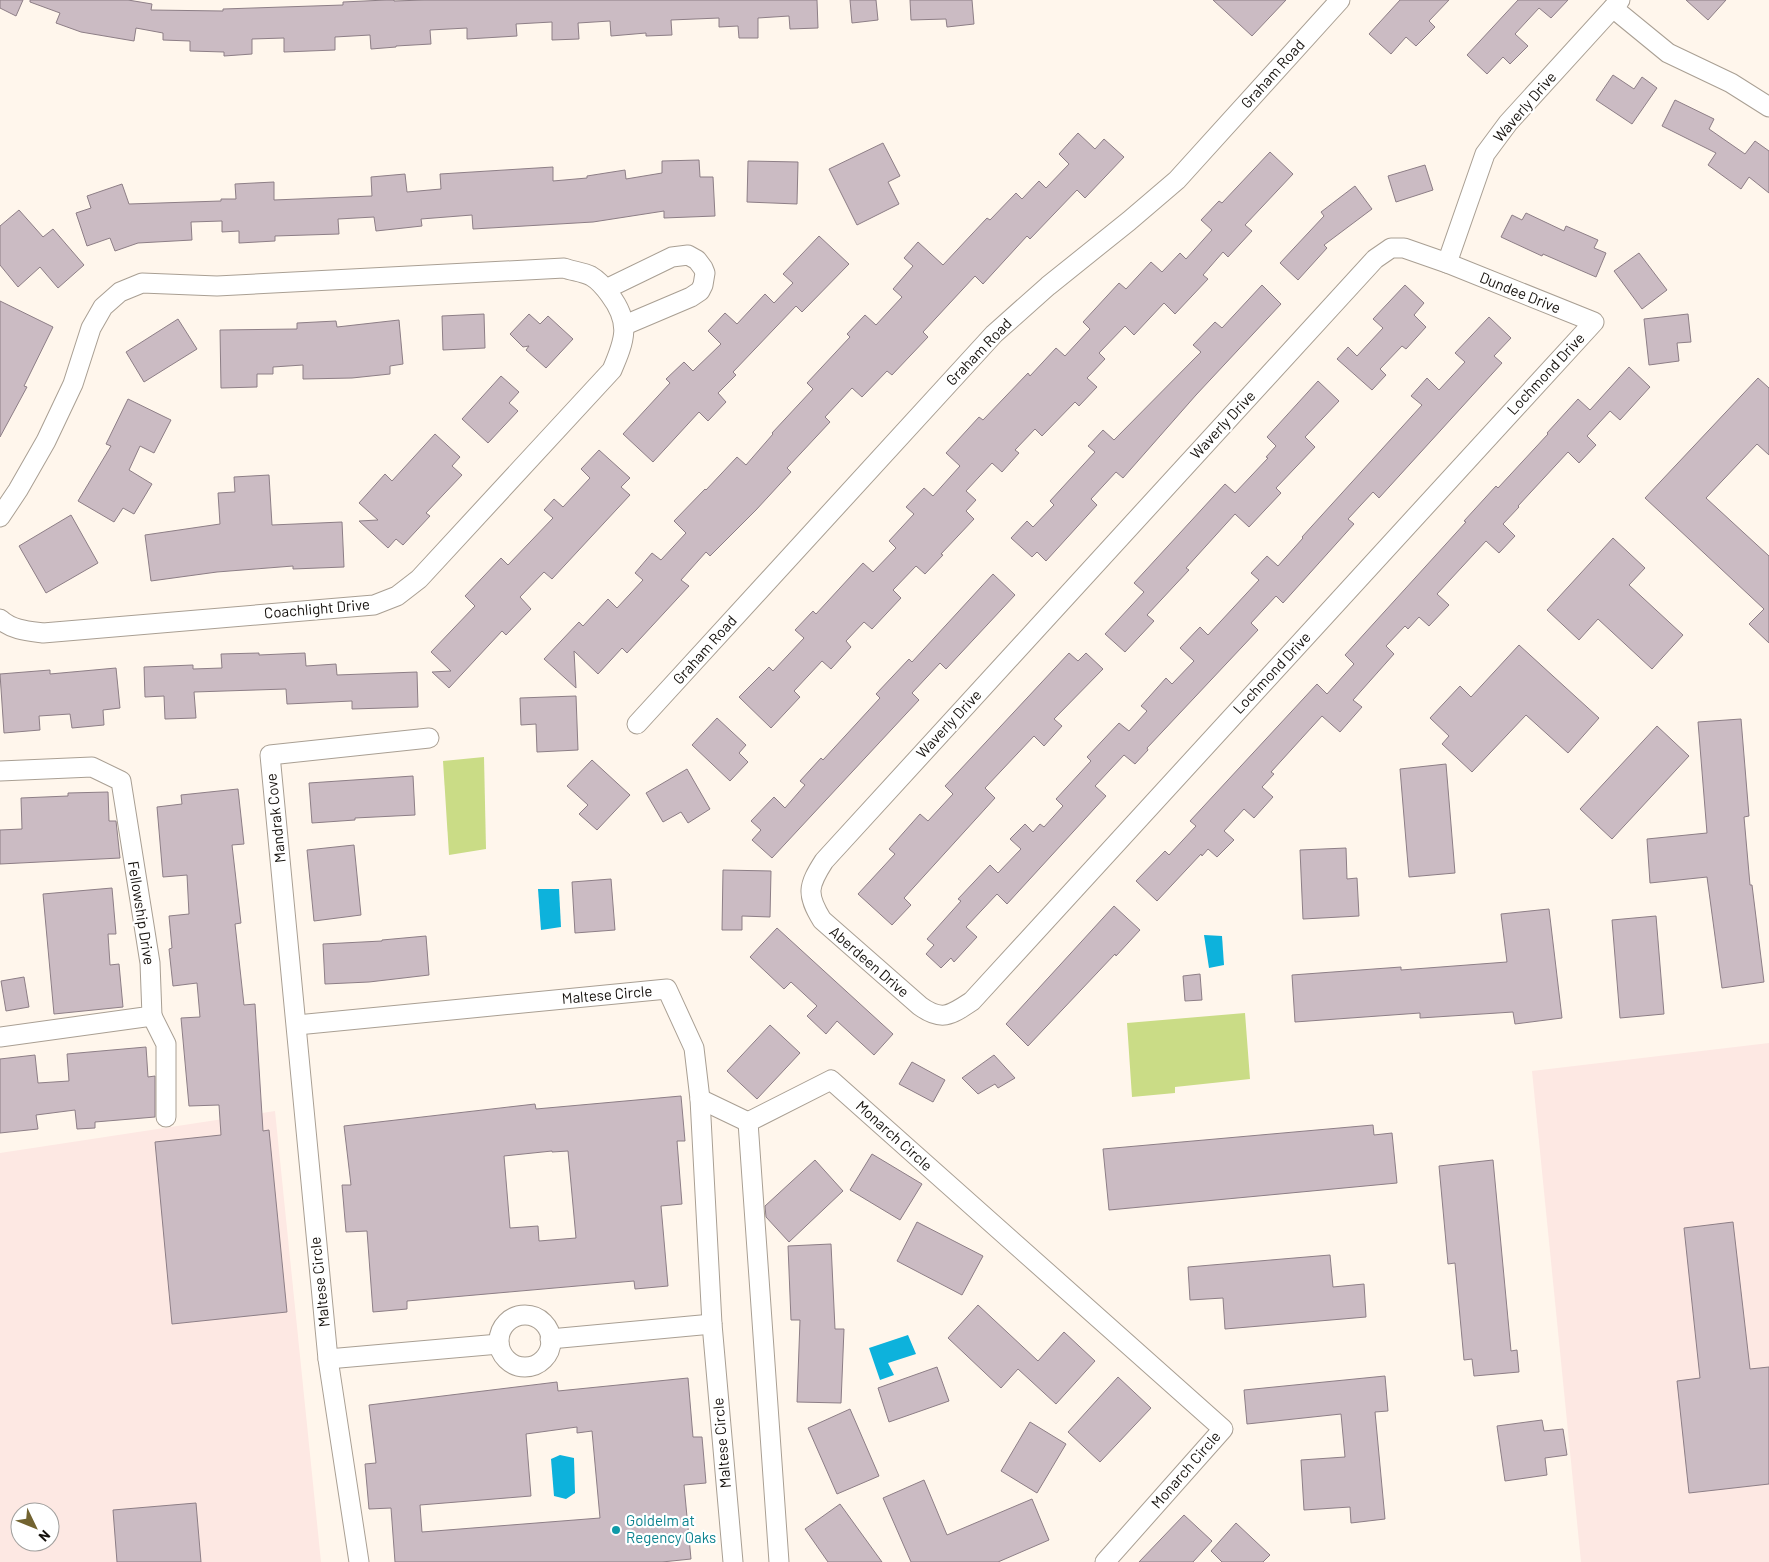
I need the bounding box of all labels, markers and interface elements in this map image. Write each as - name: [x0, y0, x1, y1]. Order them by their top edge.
- street label: Graham Road: [1237, 35, 1308, 112]
- street label: Waverly Drive: [1489, 68, 1560, 145]
- street label: Dundee Drive: [1477, 268, 1563, 316]
- street label: Graham Road: [942, 314, 1015, 389]
- street label: Lochmond Drive: [1503, 329, 1588, 418]
- street label: Waverly Drive: [1186, 386, 1259, 462]
- street label: Coachlight Drive: [263, 594, 371, 622]
- street label: Graham Road: [669, 611, 740, 688]
- street label: Lochmond Drive: [1229, 628, 1314, 717]
- street label: Waverly Drive: [912, 685, 985, 761]
- street label: Mandrak Cove: [261, 772, 289, 864]
- street label: Fellowship Drive: [125, 860, 159, 966]
- street label: Aberdeen Drive: [826, 922, 913, 1001]
- street label: Maltese Circle: [561, 981, 653, 1007]
- street label: Monarch Circle: [853, 1096, 937, 1174]
- street label: Maltese Circle: [305, 1236, 333, 1328]
- street label: Maltese Circle: [708, 1397, 734, 1489]
- street label: Monarch Circle: [1147, 1427, 1224, 1512]
- north arrow: [10, 1502, 60, 1552]
- place label: Goldelm at Regency Oaks: [626, 1511, 716, 1546]
- marker: Goldelm at Regency Oaks: [610, 1524, 622, 1536]
- text: N: [35, 1527, 54, 1545]

